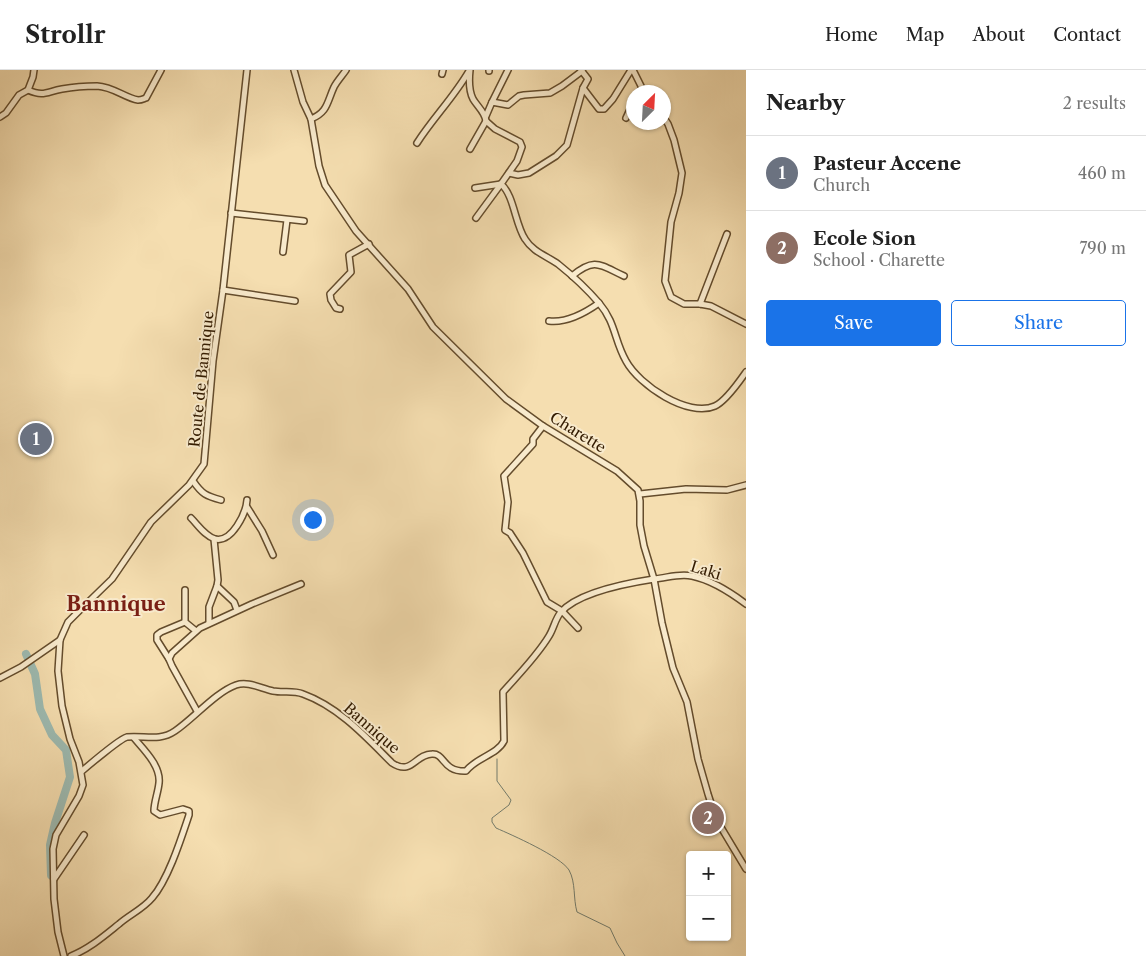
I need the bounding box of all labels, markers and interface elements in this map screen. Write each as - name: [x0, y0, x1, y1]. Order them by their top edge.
- text: Strollr: [25, 20, 105, 49]
- text: Home: [825, 24, 878, 46]
- text: Map: [906, 24, 944, 46]
- text: About: [972, 24, 1025, 46]
- text: Contact: [1053, 24, 1121, 46]
- north arrow: [626, 85, 671, 130]
- text: Nearby: [766, 90, 845, 115]
- text: 2 results: [1063, 93, 1126, 113]
- text: Pasteur Accene: [813, 152, 961, 175]
- text: 1: [778, 163, 786, 183]
- text: 460 m: [1078, 163, 1126, 183]
- text: Church: [813, 175, 870, 195]
- text: Ecole Sion: [813, 227, 916, 250]
- text: 2: [777, 238, 787, 258]
- text: 790 m: [1079, 238, 1126, 258]
- text: School · Charette: [813, 250, 945, 270]
- button: Save: [766, 300, 941, 346]
- button: Share: [951, 300, 1126, 346]
- street label: Route de Bannique: [184, 310, 218, 448]
- street label: Charette: [547, 407, 609, 457]
- pin: 1: [20, 420, 52, 458]
- your location: [300, 507, 326, 533]
- street label: Laki: [688, 556, 724, 584]
- district label: Bannique: [66, 592, 166, 616]
- street label: Bannique: [340, 698, 404, 758]
- pin: 2: [692, 799, 724, 837]
- map controls: [686, 851, 731, 941]
- button: +: [686, 851, 731, 896]
- button: −: [686, 896, 731, 941]

